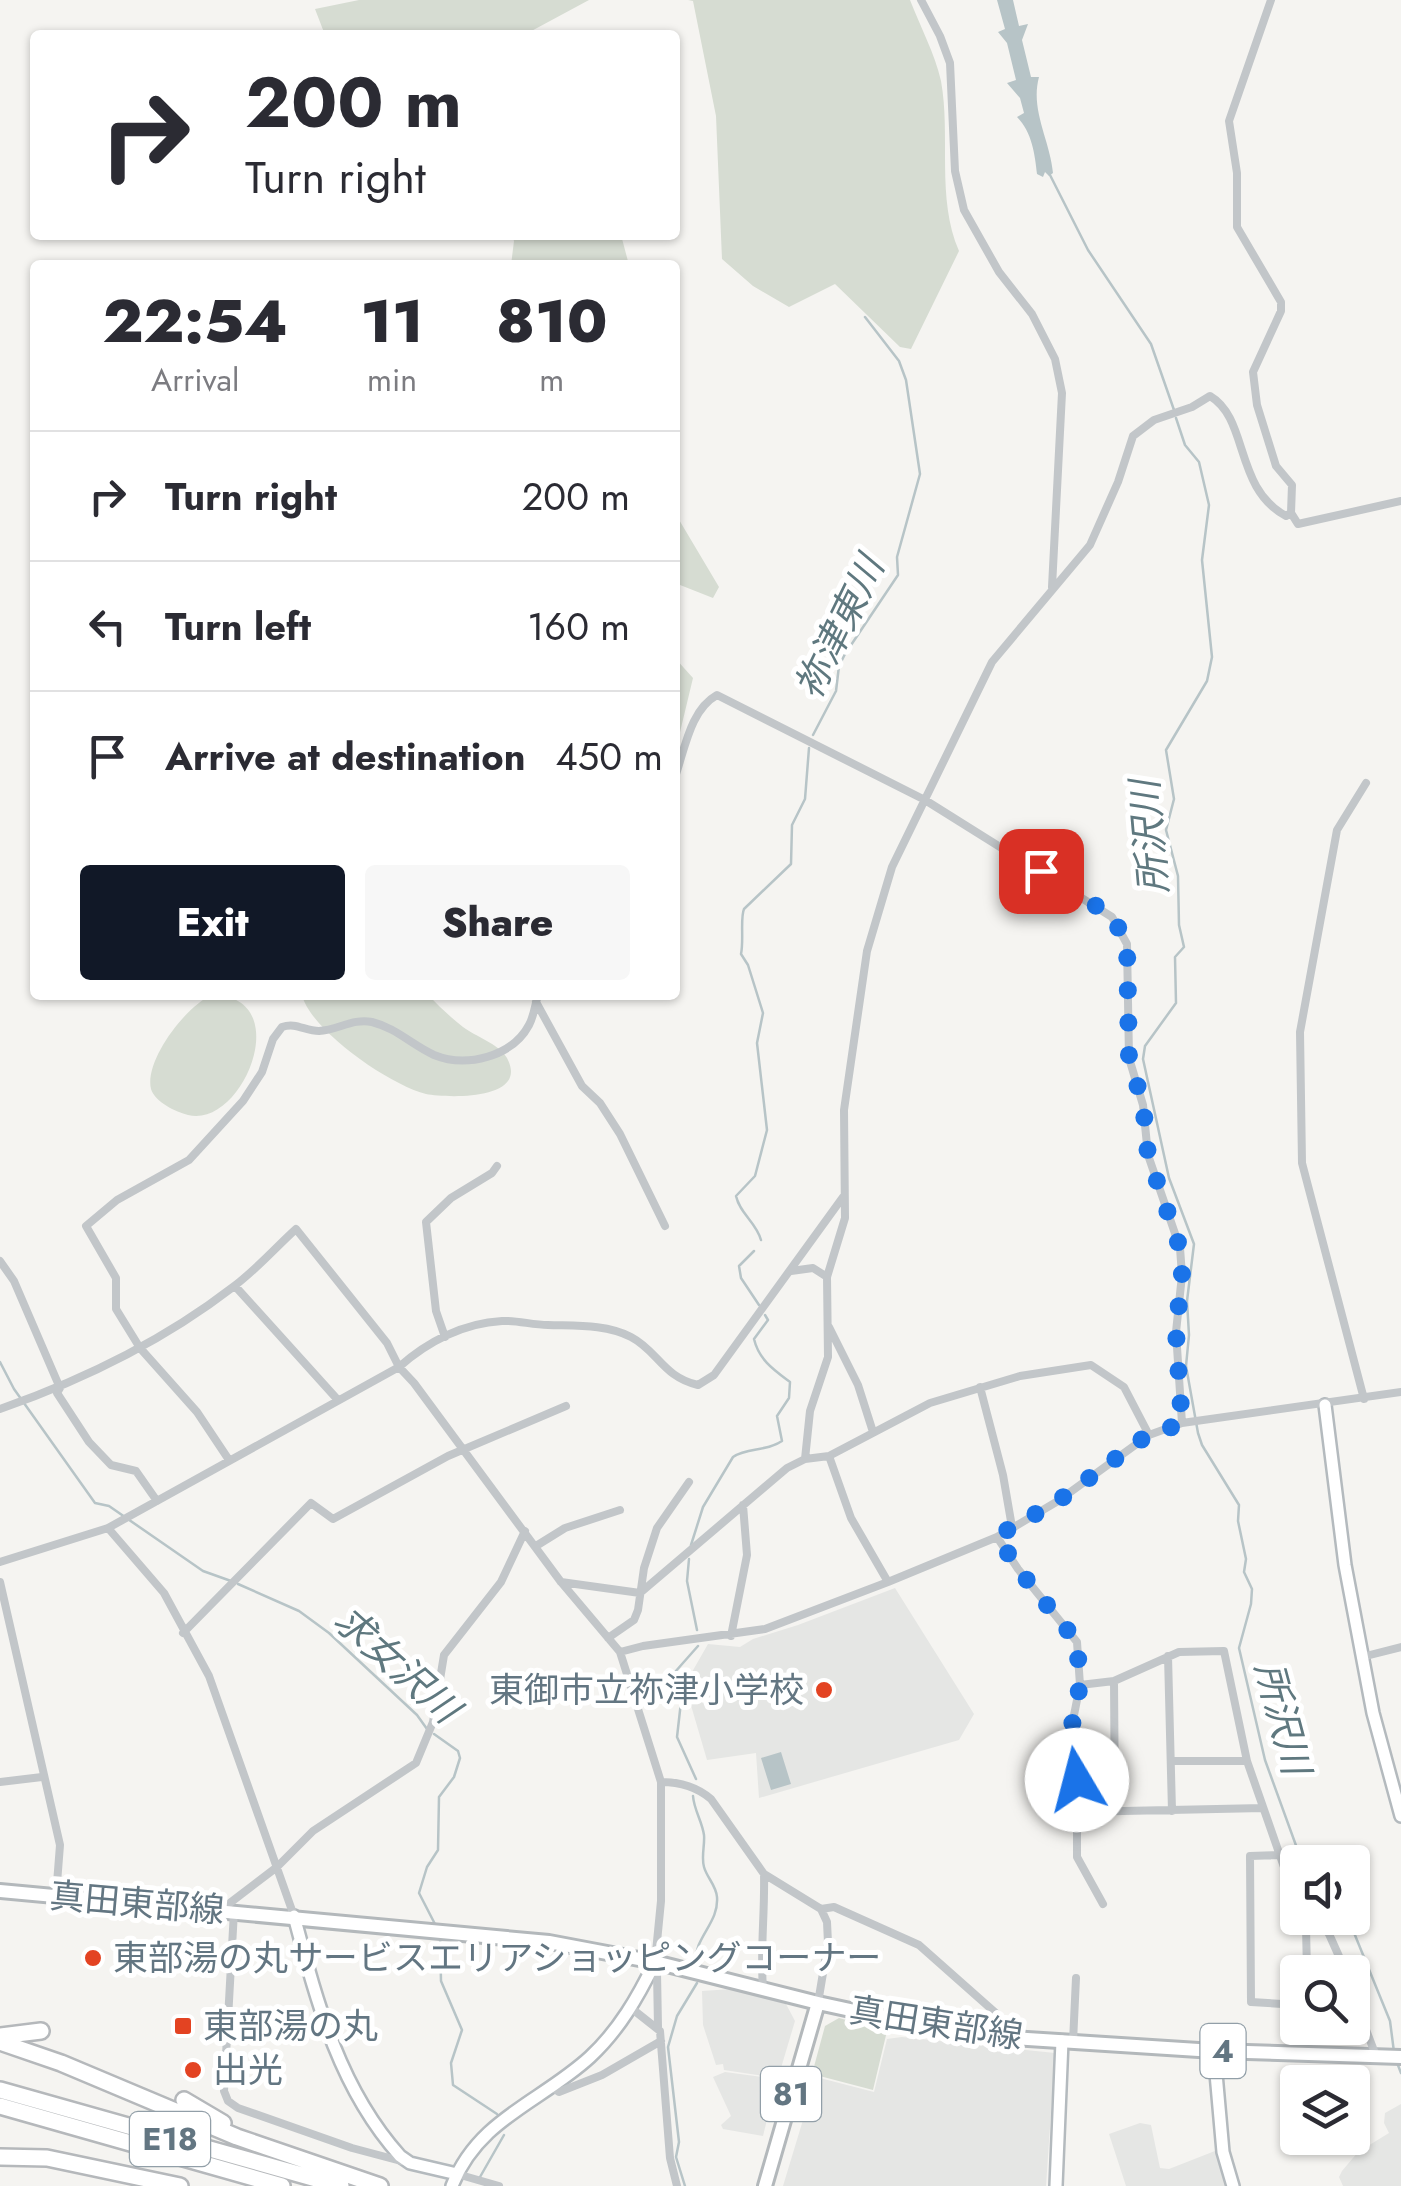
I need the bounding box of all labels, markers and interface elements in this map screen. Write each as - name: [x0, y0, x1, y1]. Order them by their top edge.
- text: 200 m: [245, 52, 462, 153]
- icon: right: [80, 70, 210, 200]
- text: Turn right: [245, 145, 426, 210]
- text: 22:54: [102, 278, 288, 365]
- text: 11: [360, 278, 424, 365]
- text: 810: [496, 278, 608, 365]
- text: Arrival: [151, 357, 239, 403]
- text: min: [367, 357, 417, 403]
- text: m: [539, 357, 564, 403]
- icon: right: [80, 469, 135, 524]
- text: Turn right: [165, 469, 337, 524]
- text: 200 m: [522, 469, 630, 524]
- water label: 祢津東川: [781, 543, 899, 707]
- icon: left: [80, 599, 135, 654]
- text: Turn left: [165, 599, 311, 654]
- text: 160 m: [527, 599, 630, 654]
- icon: arrive: [80, 729, 135, 784]
- text: Arrive at destination: [165, 729, 526, 784]
- text: 450 m: [556, 729, 663, 784]
- water label: 所沢川: [1116, 774, 1181, 896]
- pin: [999, 829, 1084, 914]
- icon: arrive: [1014, 844, 1069, 899]
- button: Exit: [80, 865, 345, 980]
- button: Share: [365, 865, 630, 980]
- water label: 求女沢川: [322, 1593, 475, 1738]
- water label: 所沢川: [1242, 1656, 1325, 1784]
- place label: 東御市立祢津小学校: [489, 1665, 804, 1715]
- marker: 東御市立祢津小学校: [813, 1679, 835, 1701]
- position arrow: [1025, 1728, 1129, 1832]
- map controls: [1280, 1845, 1370, 2155]
- button: sound: [1280, 1845, 1370, 1935]
- street label: 真田東部線: [48, 1870, 226, 1936]
- place label: 東部湯の丸サービスエリアショッピングコーナー: [113, 1933, 882, 1983]
- marker: 東部湯の丸サービスエリアショッピングコーナー: [82, 1947, 104, 1969]
- button: search: [1280, 1955, 1370, 2045]
- street label: 真田東部線: [846, 1985, 1026, 2061]
- place label: 東部湯の丸: [203, 2001, 378, 2051]
- marker: 東部湯の丸: [172, 2015, 194, 2037]
- road number: 4: [1200, 2024, 1246, 2078]
- place label: 出光: [213, 2045, 283, 2095]
- marker: 出光: [182, 2059, 204, 2081]
- button: layers: [1280, 2065, 1370, 2155]
- road number: 81: [761, 2067, 821, 2121]
- road number: E18: [130, 2112, 210, 2166]

